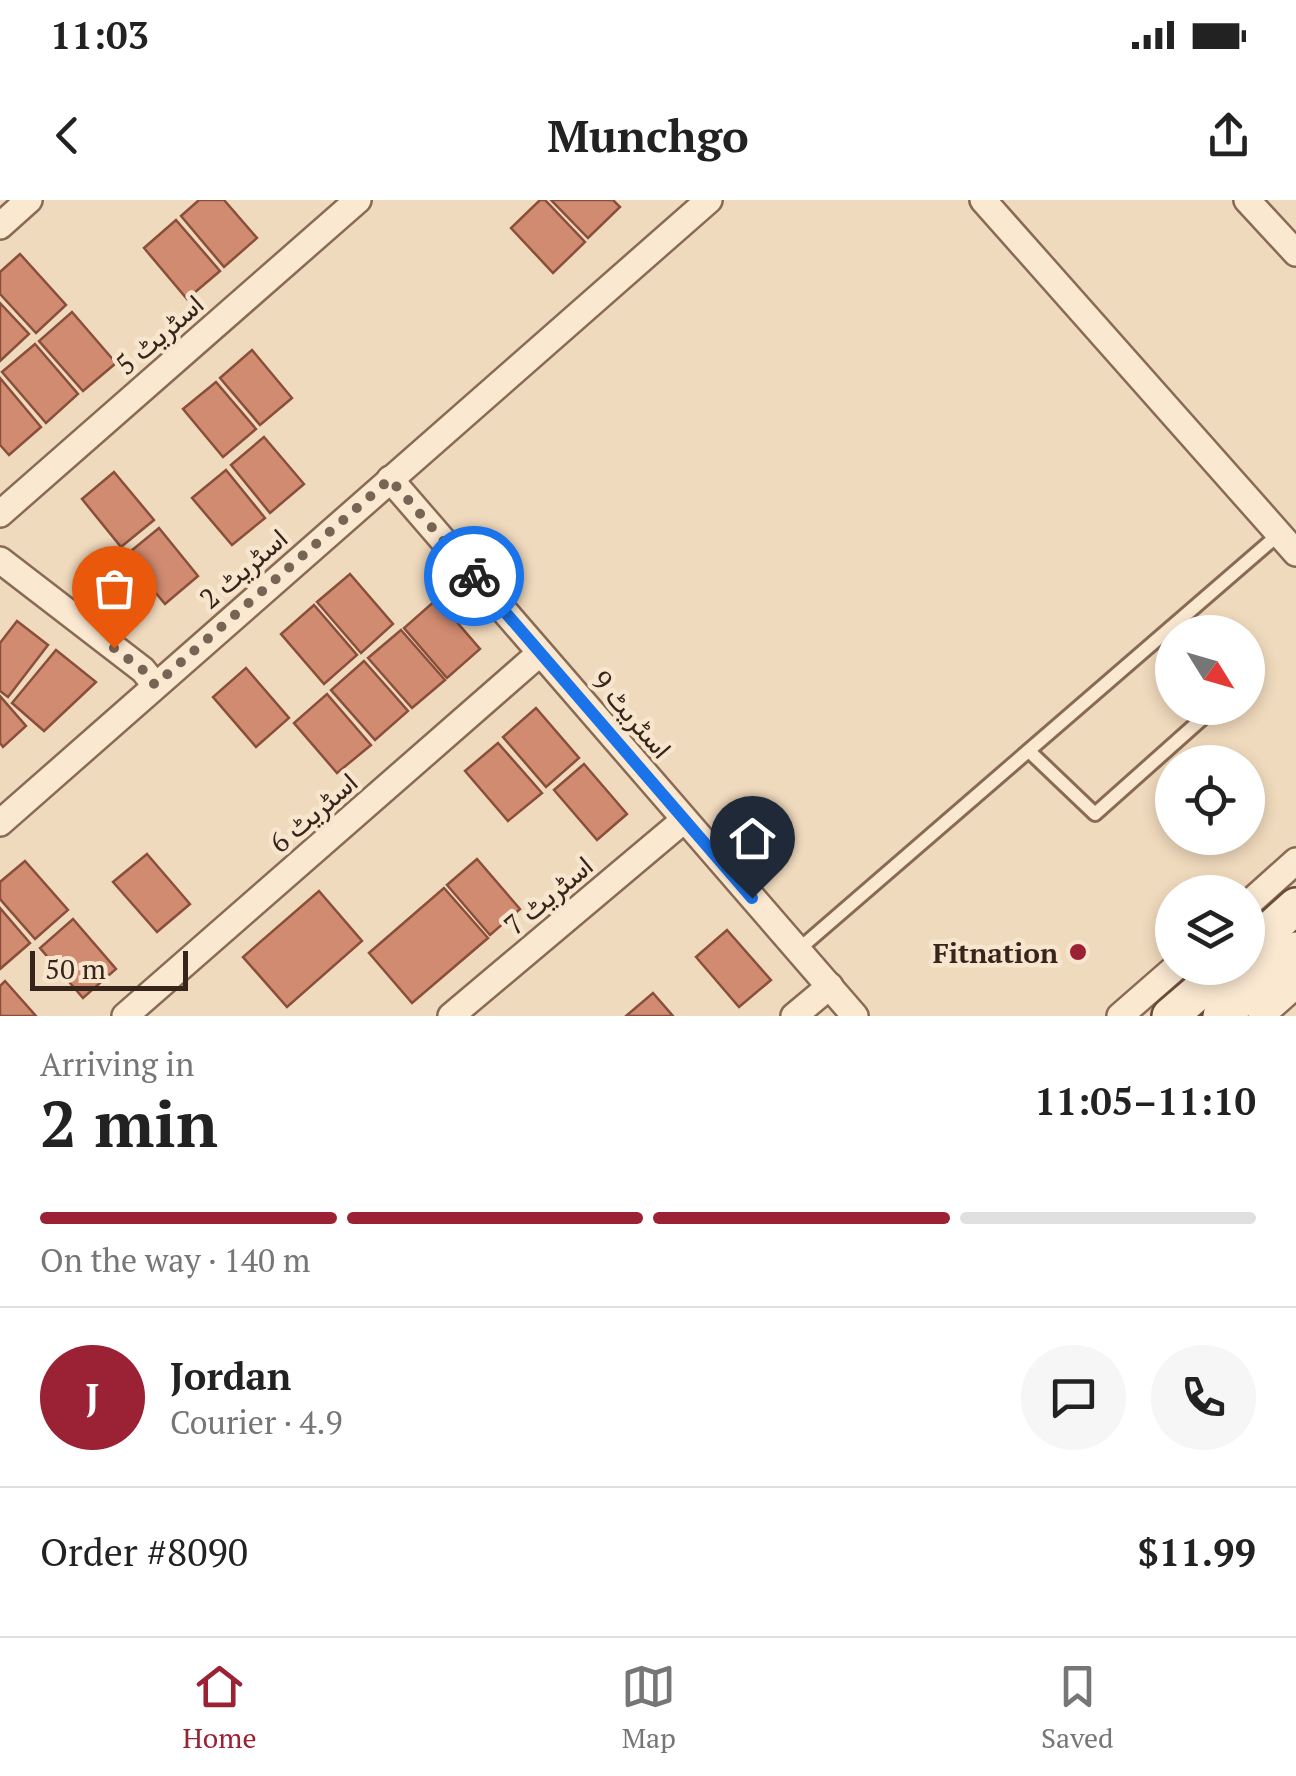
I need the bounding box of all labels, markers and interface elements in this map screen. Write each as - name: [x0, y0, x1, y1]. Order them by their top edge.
- text: 11:03: [50, 10, 149, 60]
- text: Munchgo: [547, 105, 749, 165]
- icon: back: [40, 108, 95, 163]
- icon: share: [1201, 108, 1256, 163]
- street label: اسٹریٹ 5: [107, 285, 211, 383]
- street label: اسٹریٹ 2: [191, 519, 295, 617]
- courier: [424, 526, 524, 626]
- pin: [72, 546, 157, 649]
- icon: bike: [447, 549, 502, 604]
- icon: bag: [87, 561, 142, 616]
- north arrow: [1155, 615, 1265, 725]
- map controls: [1155, 615, 1265, 985]
- street label: اسٹریٹ 9: [583, 662, 681, 766]
- button: locate: [1155, 745, 1265, 855]
- street label: اسٹریٹ 6: [261, 763, 365, 861]
- pin: [710, 796, 795, 899]
- icon: home: [725, 811, 780, 866]
- street label: اسٹریٹ 7: [496, 847, 600, 943]
- button: layers: [1155, 875, 1265, 985]
- place label: Fitnation: [933, 934, 1058, 971]
- marker: Fitnation: [1067, 941, 1089, 963]
- scale bar: [30, 946, 188, 990]
- text: 50 m: [45, 950, 106, 987]
- text: Arriving in: [40, 1043, 194, 1085]
- text: 11:05–11:10: [1034, 1076, 1256, 1126]
- text: 2 min: [40, 1079, 218, 1166]
- text: On the way · 140 m: [40, 1239, 310, 1281]
- button: chat: [1021, 1345, 1126, 1450]
- button: phone: [1151, 1345, 1256, 1450]
- text: Jordan: [170, 1351, 291, 1401]
- text: J: [86, 1372, 99, 1422]
- text: Courier · 4.9: [170, 1401, 342, 1443]
- text: Order #8090: [40, 1527, 248, 1577]
- text: $11.99: [1137, 1527, 1256, 1577]
- tab: Home: [182, 1659, 257, 1756]
- tab: Map: [621, 1659, 676, 1756]
- tab: Saved: [1041, 1659, 1114, 1756]

